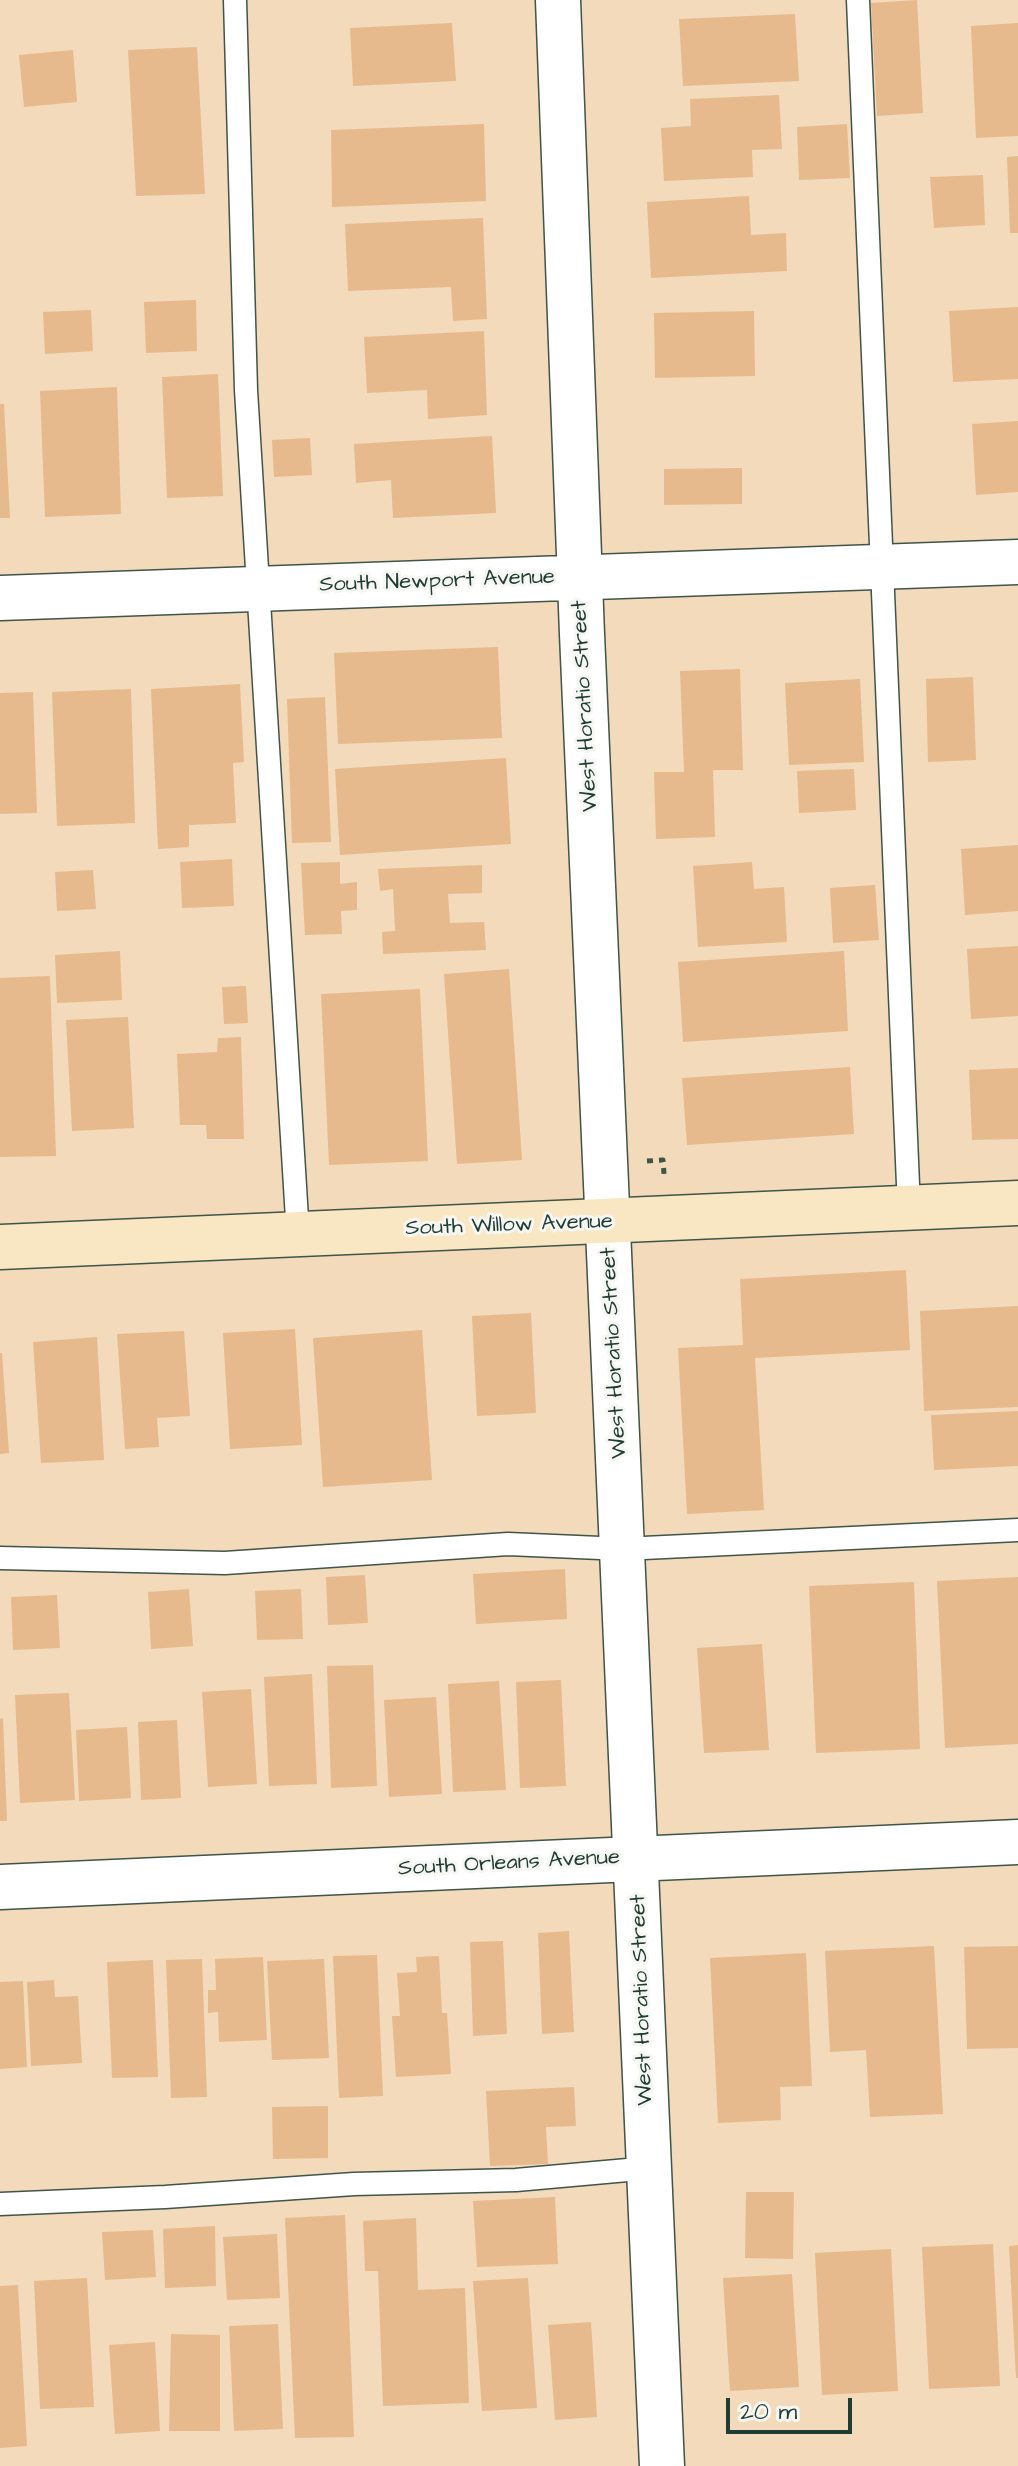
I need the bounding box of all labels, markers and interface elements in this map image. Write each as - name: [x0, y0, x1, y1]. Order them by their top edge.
- street label: South Newport Avenue: [319, 565, 555, 599]
- street label: West Horatio Street: [567, 600, 605, 812]
- street label: South Willow Avenue: [405, 1209, 613, 1243]
- street label: West Horatio Street: [596, 1247, 634, 1459]
- street label: South Orleans Avenue: [397, 1845, 621, 1883]
- street label: West Horatio Street: [626, 1894, 660, 2106]
- scale bar: [730, 2382, 856, 2432]
- text: 20 m: [740, 2395, 797, 2429]

